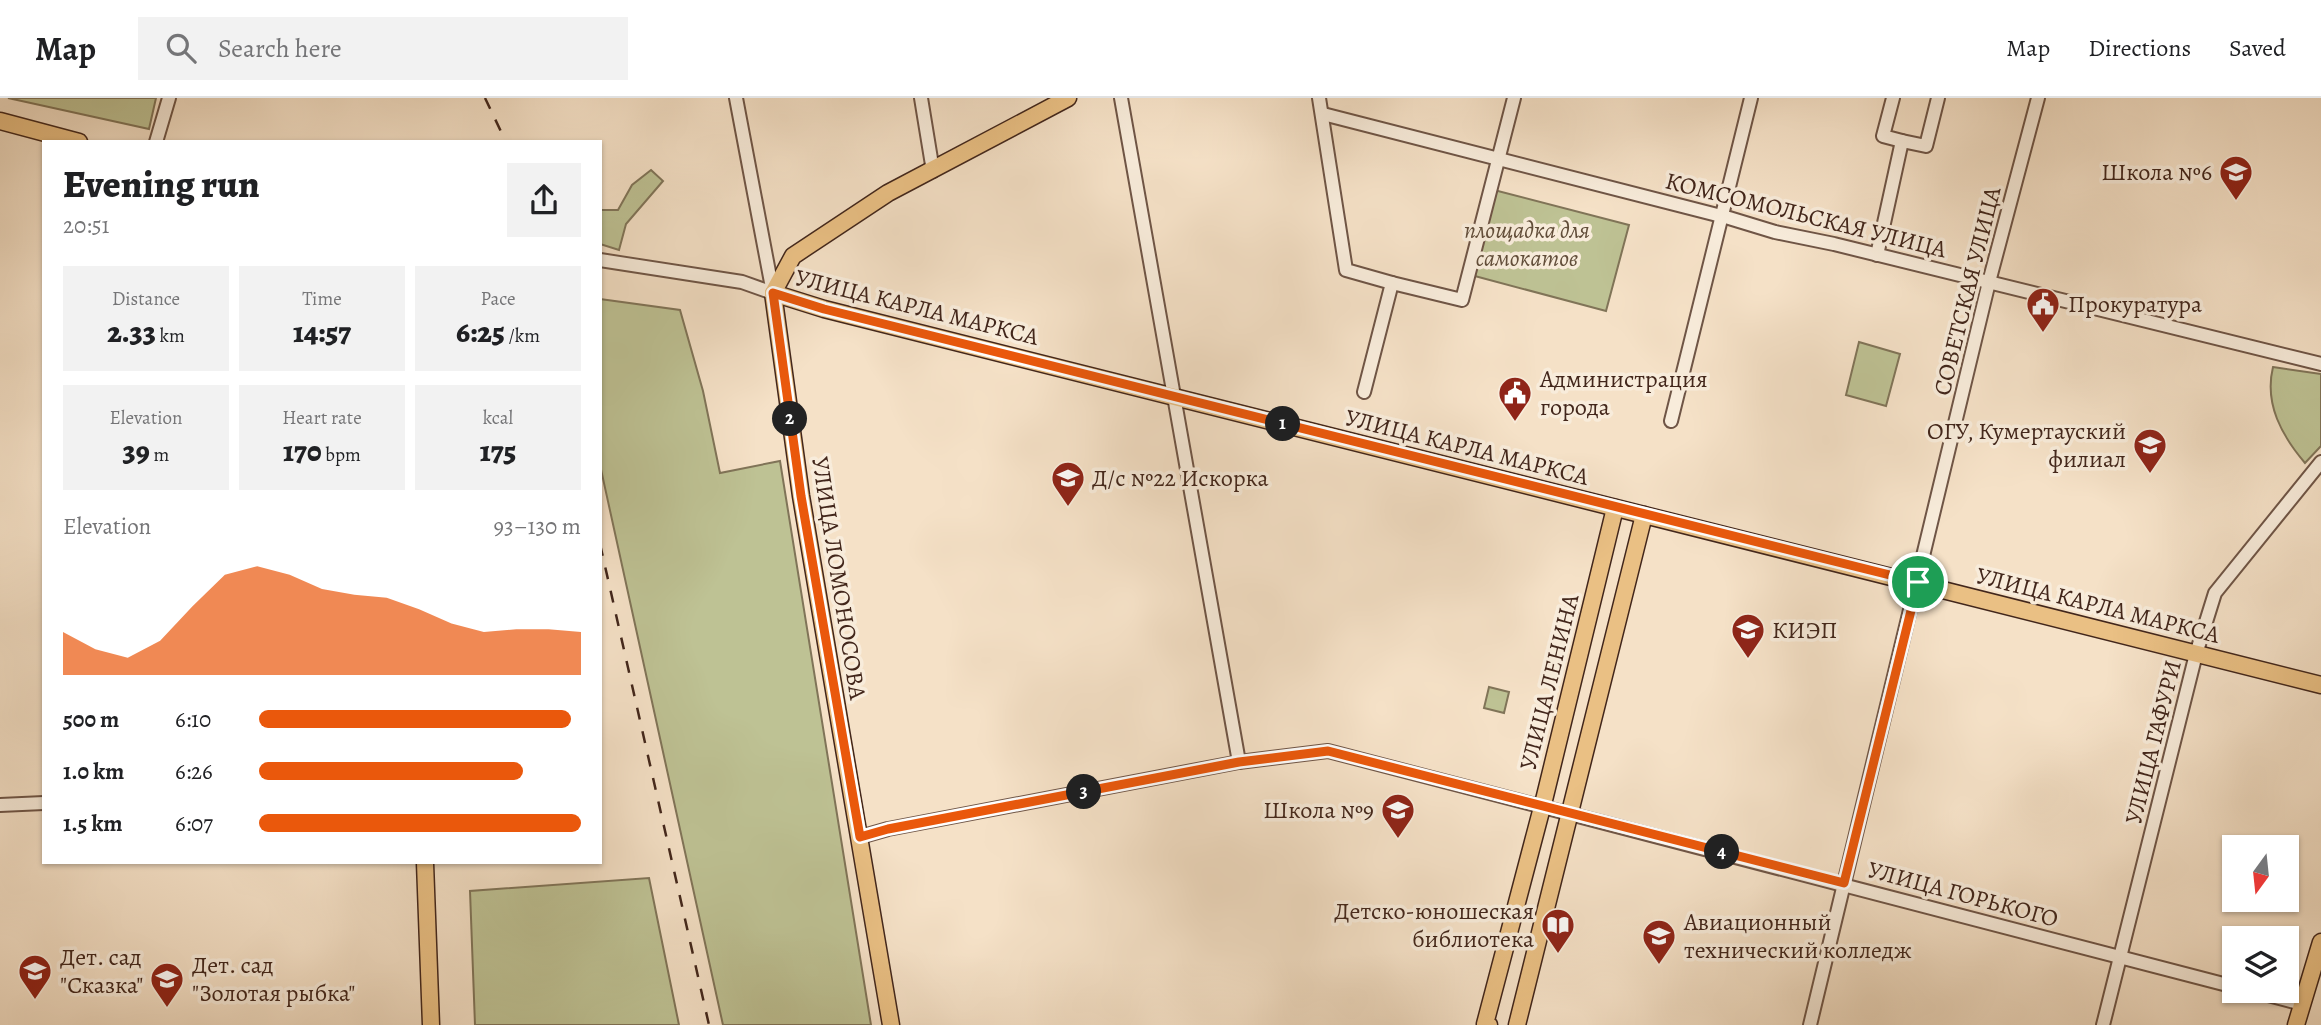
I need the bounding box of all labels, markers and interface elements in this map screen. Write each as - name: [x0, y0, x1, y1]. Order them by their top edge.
- search box: [138, 17, 628, 80]
- text: Map: [35, 26, 96, 71]
- icon: search: [162, 29, 200, 67]
- text: Search here: [218, 31, 342, 66]
- text: Map: [2006, 32, 2050, 64]
- text: Directions: [2088, 32, 2191, 64]
- text: Saved: [2229, 32, 2286, 64]
- school or university icon: Школа №6: [2217, 153, 2255, 202]
- place label: Школа №6: [2101, 156, 2212, 188]
- text: Evening run: [63, 158, 260, 210]
- button: share: [507, 163, 581, 237]
- street label: КОМСОМОЛЬСКАЯ УЛИЦА: [1662, 165, 1951, 266]
- street label: СОВЕТСКАЯ УЛИЦА: [1926, 182, 2009, 399]
- text: 20:51: [63, 210, 109, 241]
- park label: площадка для самокатов: [1464, 214, 1590, 274]
- street label: УЛИЦА КАРЛА МАРКСА: [792, 261, 1043, 353]
- public building icon: Прокуратура: [2024, 285, 2062, 334]
- text: Distance: [112, 286, 180, 312]
- text: Time: [302, 286, 342, 312]
- text: Pace: [480, 286, 516, 312]
- place label: Прокуратура: [2068, 288, 2202, 320]
- text: 2.33: [107, 312, 156, 352]
- text: 14:57: [293, 312, 351, 352]
- text: 6:25: [456, 312, 505, 352]
- text: km: [156, 323, 185, 349]
- text: /km: [505, 323, 540, 349]
- place label: Администрация города: [1539, 363, 1708, 423]
- public building icon: Администрация города: [1496, 374, 1534, 423]
- street label: УЛИЦА КАРЛА МАРКСА: [1342, 401, 1593, 493]
- pin: 2: [772, 402, 808, 436]
- text: Elevation: [110, 405, 182, 431]
- text: Heart rate: [282, 405, 362, 431]
- text: kcal: [483, 405, 513, 431]
- text: 2: [785, 405, 794, 431]
- pin: 1: [1266, 406, 1300, 442]
- text: 1: [1279, 410, 1286, 436]
- place label: ОГУ, Кумертауский филиал: [1927, 415, 2126, 475]
- school or university icon: ОГУ, Кумертауский филиал: [2131, 426, 2169, 475]
- text: 39: [123, 431, 150, 471]
- text: 170: [283, 431, 322, 471]
- text: 175: [480, 431, 516, 471]
- text: m: [150, 442, 169, 468]
- text: bpm: [322, 442, 361, 468]
- street label: УЛИЦА ЛОМОНОСОВА: [804, 454, 874, 703]
- school or university icon: Д/с №22 Искорка: [1049, 459, 1087, 508]
- place label: Д/с №22 Искорка: [1092, 462, 1269, 494]
- text: Elevation: [63, 511, 151, 542]
- text: 93–130 m: [494, 511, 581, 542]
- pin: [1888, 552, 1948, 612]
- street label: УЛИЦА КАРЛА МАРКСА: [1973, 559, 2224, 651]
- icon: arrive: [1899, 563, 1937, 601]
- street label: УЛИЦА ЛЕНИНА: [1512, 590, 1587, 773]
- school or university icon: КИЭП: [1729, 611, 1767, 660]
- place label: КИЭП: [1772, 614, 1837, 646]
- street label: УЛИЦА ГАФУРИ: [2117, 657, 2189, 827]
- text: 500 m: [63, 704, 119, 735]
- text: 6:10: [175, 704, 211, 735]
- text: 1.0 km: [63, 756, 124, 787]
- text: 6:26: [175, 756, 213, 787]
- pin: 3: [1066, 774, 1102, 810]
- text: 3: [1079, 778, 1088, 804]
- school or university icon: Школа №9: [1379, 791, 1417, 840]
- place label: Школа №9: [1263, 794, 1374, 826]
- text: 1.5 km: [63, 808, 123, 839]
- text: 6:07: [175, 808, 213, 839]
- pin: 4: [1704, 834, 1740, 870]
- north arrow: [2222, 835, 2300, 912]
- map controls: [2222, 835, 2299, 1003]
- text: 4: [1717, 838, 1726, 864]
- street label: УЛИЦА ГОРЬКОГО: [1864, 853, 2062, 935]
- place label: Детско-юношеская библиотека: [1334, 895, 1534, 955]
- library icon: Детско-юношеская библиотека: [1539, 906, 1577, 955]
- place label: Авиационный технический колледж: [1683, 906, 1912, 966]
- school or university icon: Авиационный технический колледж: [1640, 917, 1678, 966]
- button: layers: [2222, 926, 2299, 1003]
- place label: Дет. сад "Сказка": [60, 941, 143, 1001]
- place label: Дет. сад "Золотая рыбка": [192, 949, 355, 1009]
- school or university icon: Дет. сад "Сказка": [16, 952, 54, 1001]
- school or university icon: Дет. сад "Золотая рыбка": [148, 960, 186, 1009]

